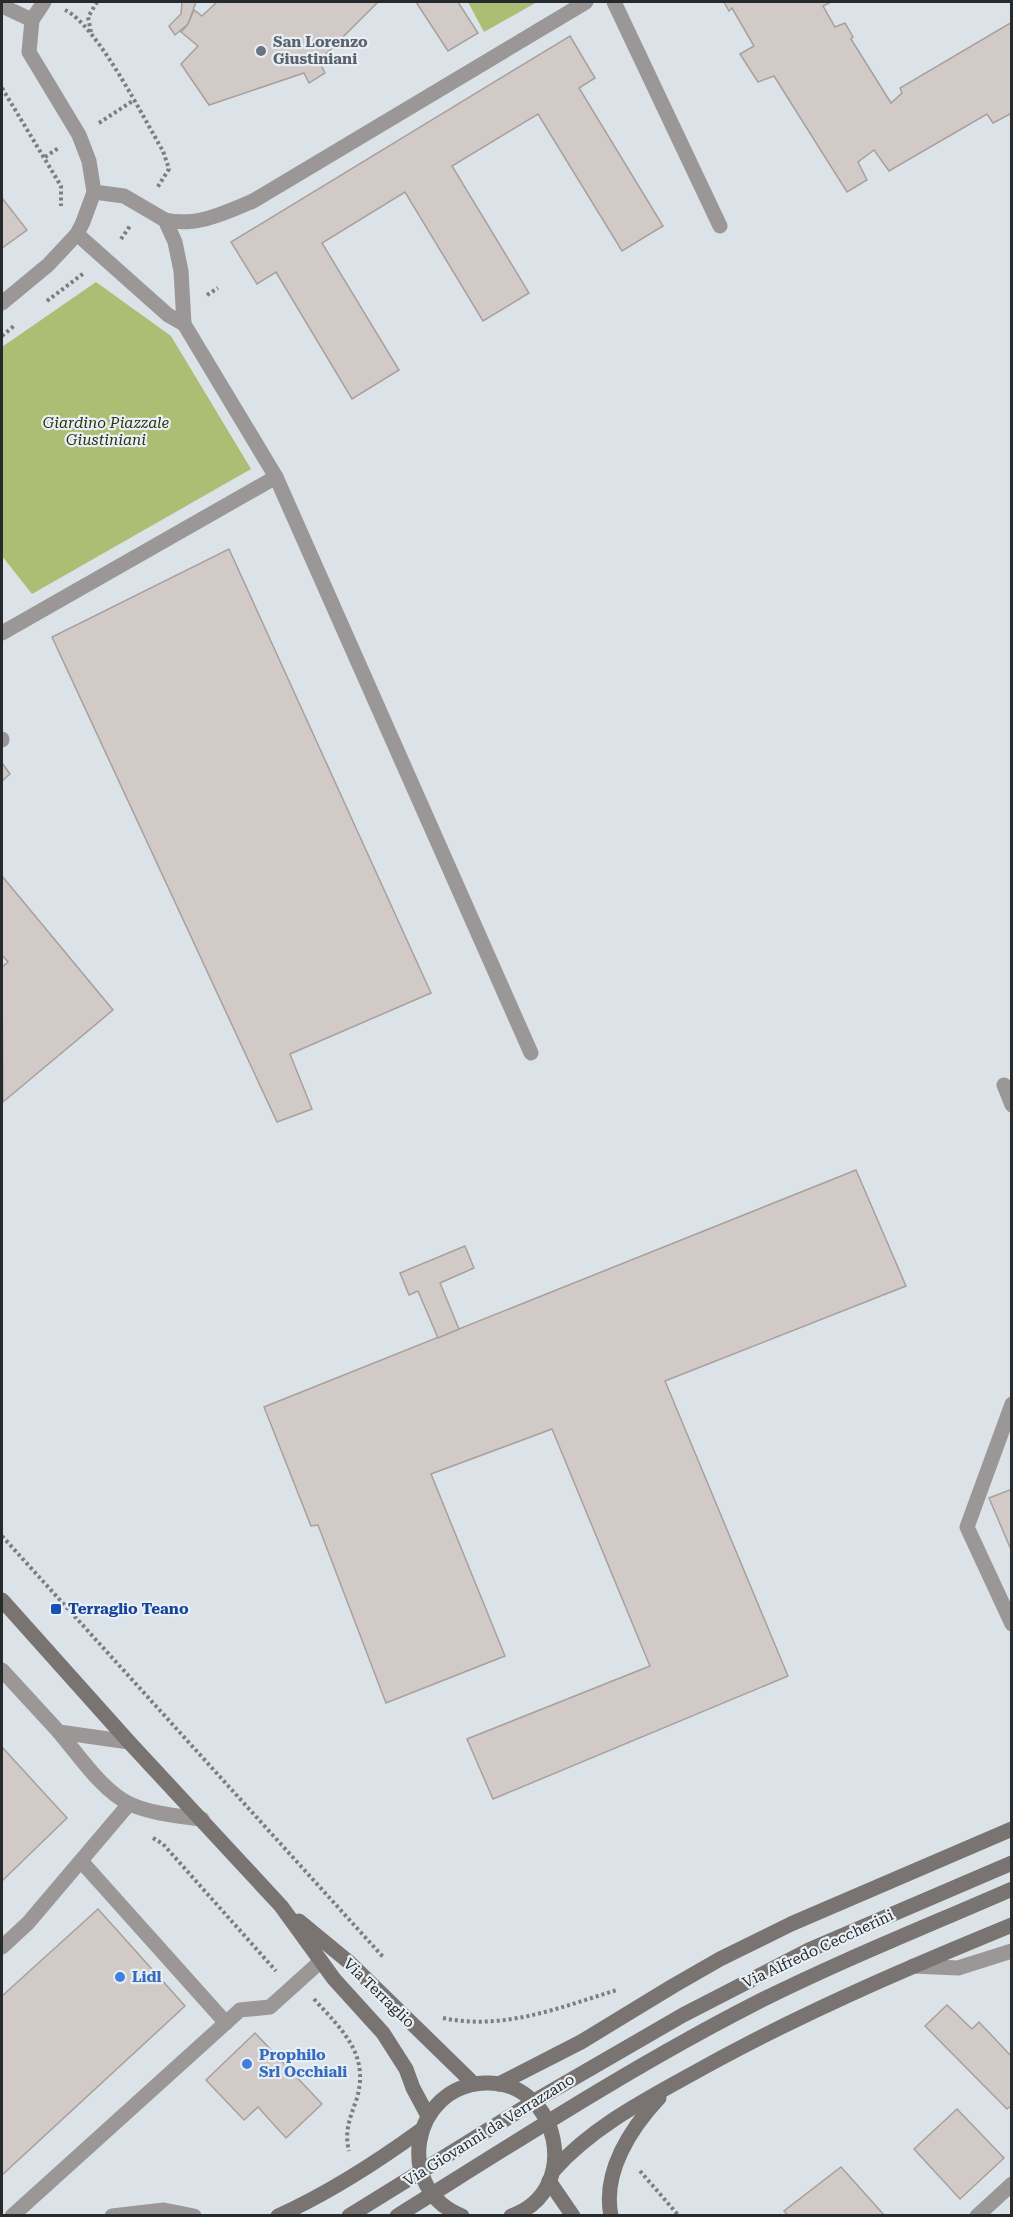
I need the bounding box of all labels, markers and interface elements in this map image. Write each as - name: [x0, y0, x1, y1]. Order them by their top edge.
- place label: San Lorenzo Giustiniani: [273, 33, 368, 68]
- marker: San Lorenzo Giustiniani: [254, 44, 268, 58]
- park label: Giardino Piazzale Giustiniani: [43, 414, 170, 449]
- place label: Terraglio Teano: [68, 1600, 189, 1618]
- marker: Terraglio Teano: [49, 1602, 63, 1616]
- street label: Via Alfredo Ceccherini: [740, 1906, 897, 1992]
- street label: Via Terraglio: [340, 1955, 418, 2031]
- place label: Lidl: [132, 1968, 162, 1986]
- marker: Lidl: [113, 1970, 127, 1984]
- place label: Prophilo Srl Occhiali: [259, 2046, 347, 2081]
- marker: Prophilo Srl Occhiali: [240, 2057, 254, 2071]
- street label: Via Giovanni da Verrazzano: [400, 2070, 578, 2190]

